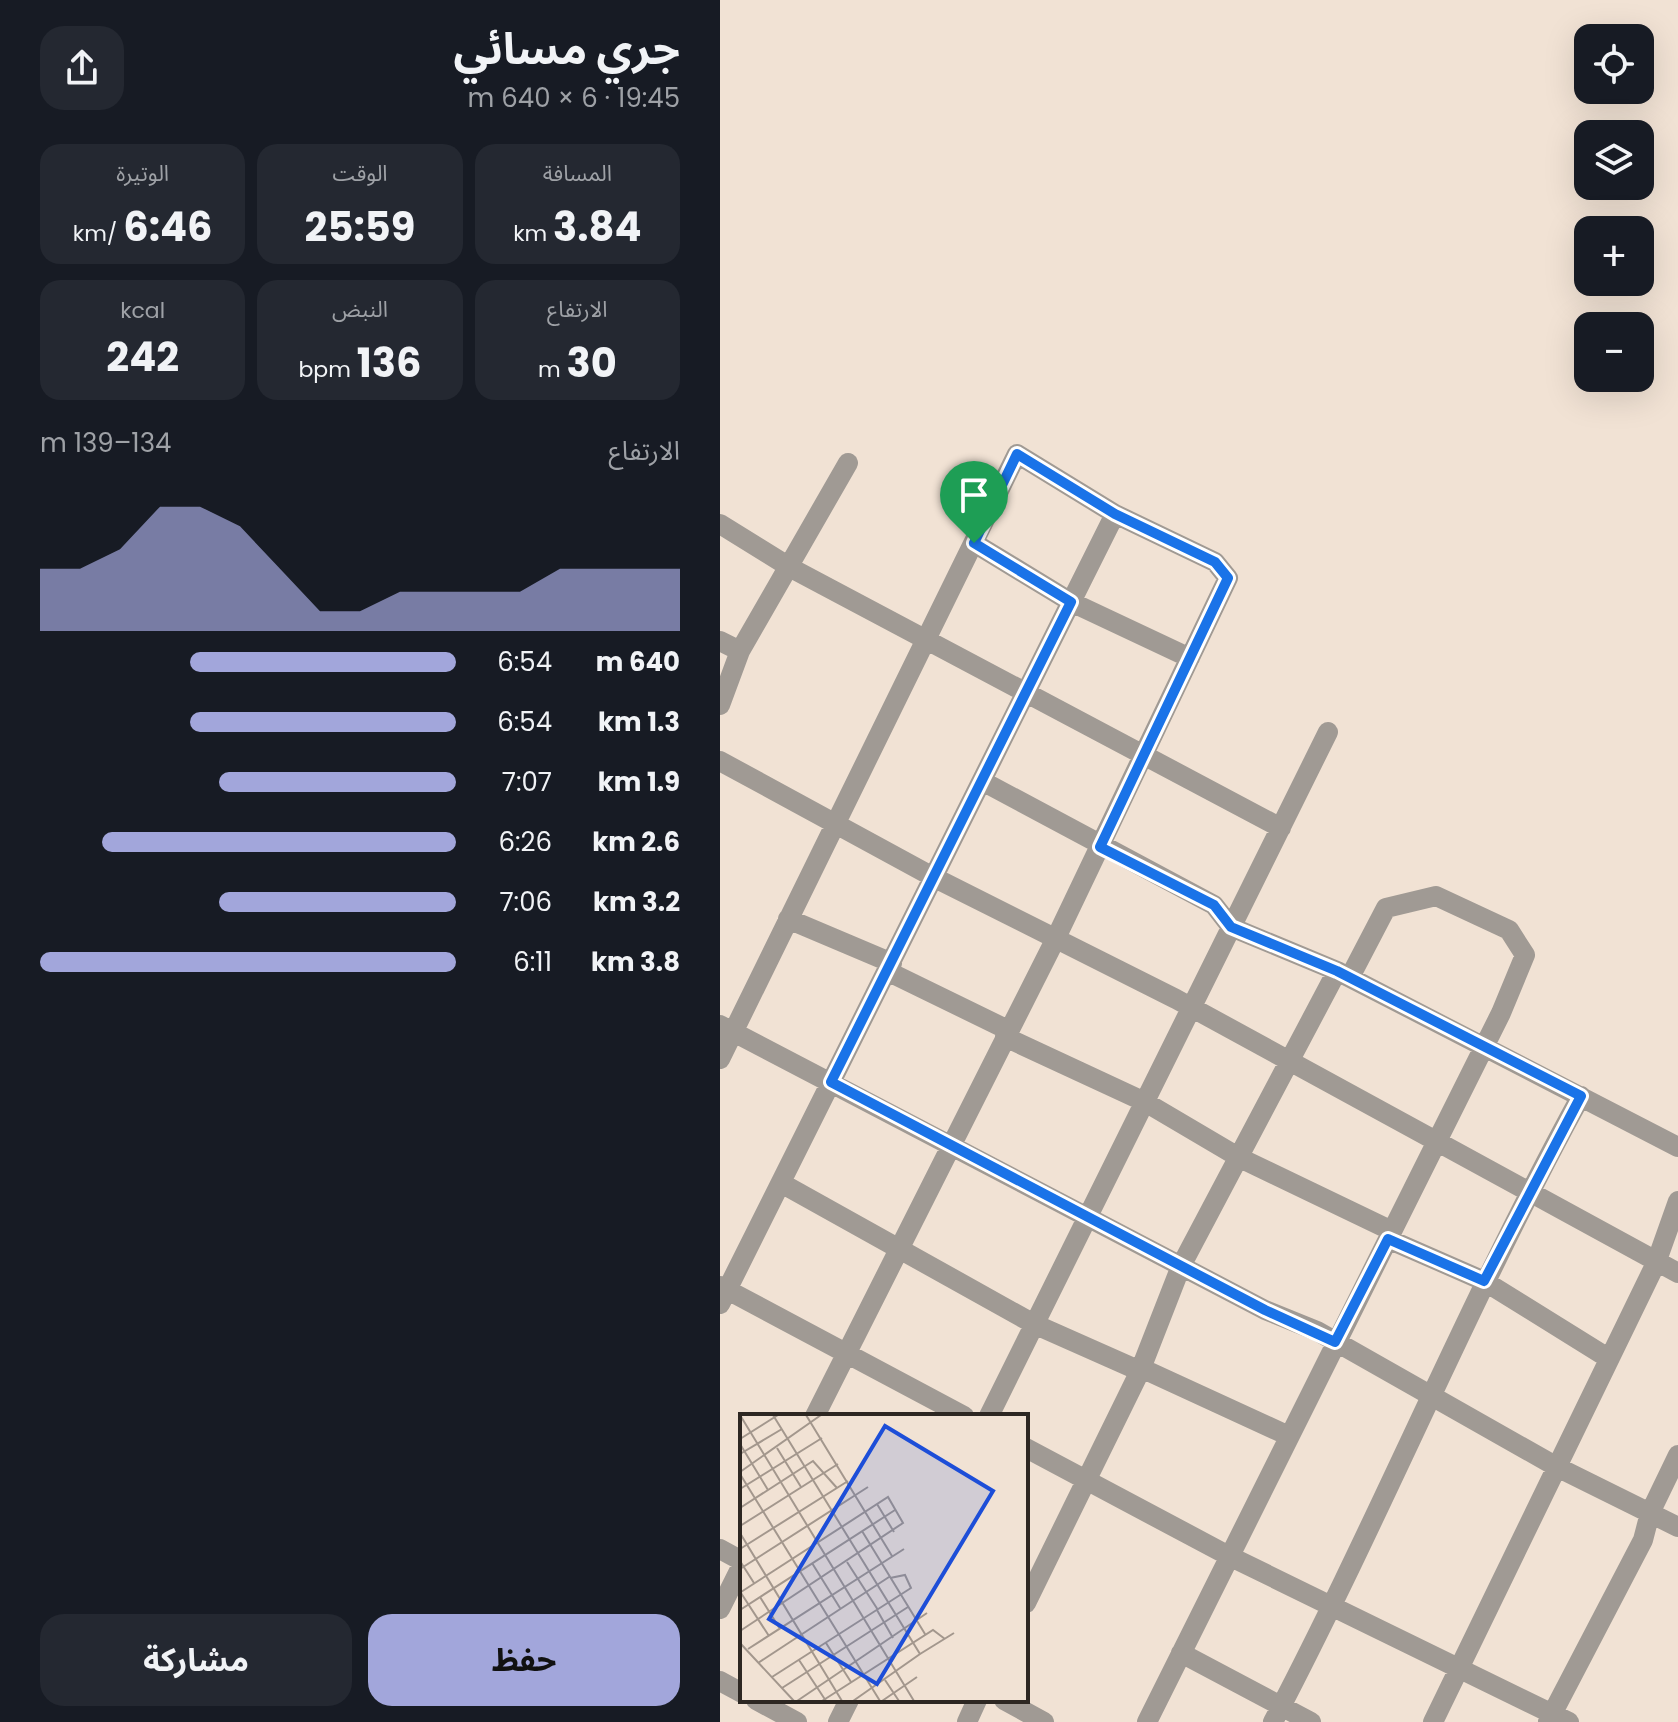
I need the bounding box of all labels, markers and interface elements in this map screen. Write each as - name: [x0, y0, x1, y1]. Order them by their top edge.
- text: جري مسائي: [453, 18, 680, 79]
- map controls: [1574, 24, 1654, 392]
- button: locate: [1574, 24, 1654, 104]
- button: share: [40, 26, 124, 110]
- text: 19:45 · 6 × 640 m: [468, 80, 680, 116]
- button: layers: [1574, 120, 1654, 200]
- text: الوتيرة: [116, 158, 169, 189]
- text: الوقت: [332, 158, 388, 189]
- text: المسافة: [543, 158, 612, 189]
- text: 6:46: [123, 199, 213, 255]
- text: 25:59: [305, 199, 415, 255]
- text: 3.84: [553, 199, 642, 255]
- button: +: [1574, 216, 1654, 296]
- text: /km: [73, 218, 123, 249]
- text: km: [513, 218, 553, 249]
- text: النبض: [332, 294, 388, 325]
- text: الارتفاع: [547, 294, 608, 325]
- text: kcal: [120, 295, 165, 326]
- button: −: [1574, 312, 1654, 392]
- text: 242: [106, 329, 179, 385]
- text: 136: [357, 335, 422, 391]
- text: 30: [566, 335, 617, 391]
- text: bpm: [299, 354, 357, 385]
- text: m: [538, 354, 566, 385]
- text: 134–139 m: [40, 425, 171, 461]
- text: الارتفاع: [609, 433, 680, 469]
- pin: [940, 461, 1008, 543]
- icon: arrive: [952, 473, 996, 517]
- text: 6:54: [497, 644, 552, 680]
- text: 640 m: [596, 644, 680, 680]
- text: 6:54: [497, 704, 552, 740]
- text: 1.3 km: [598, 704, 680, 740]
- text: 7:07: [502, 764, 552, 800]
- text: 1.9 km: [598, 764, 680, 800]
- text: 6:26: [498, 824, 552, 860]
- text: 2.6 km: [592, 824, 680, 860]
- text: 7:06: [499, 884, 552, 920]
- text: 3.2 km: [593, 884, 680, 920]
- text: 6:11: [513, 944, 552, 980]
- text: 3.8 km: [591, 944, 680, 980]
- inset map: [740, 1414, 1028, 1702]
- button: مشاركة: [40, 1614, 352, 1706]
- button: حفظ: [368, 1614, 680, 1706]

